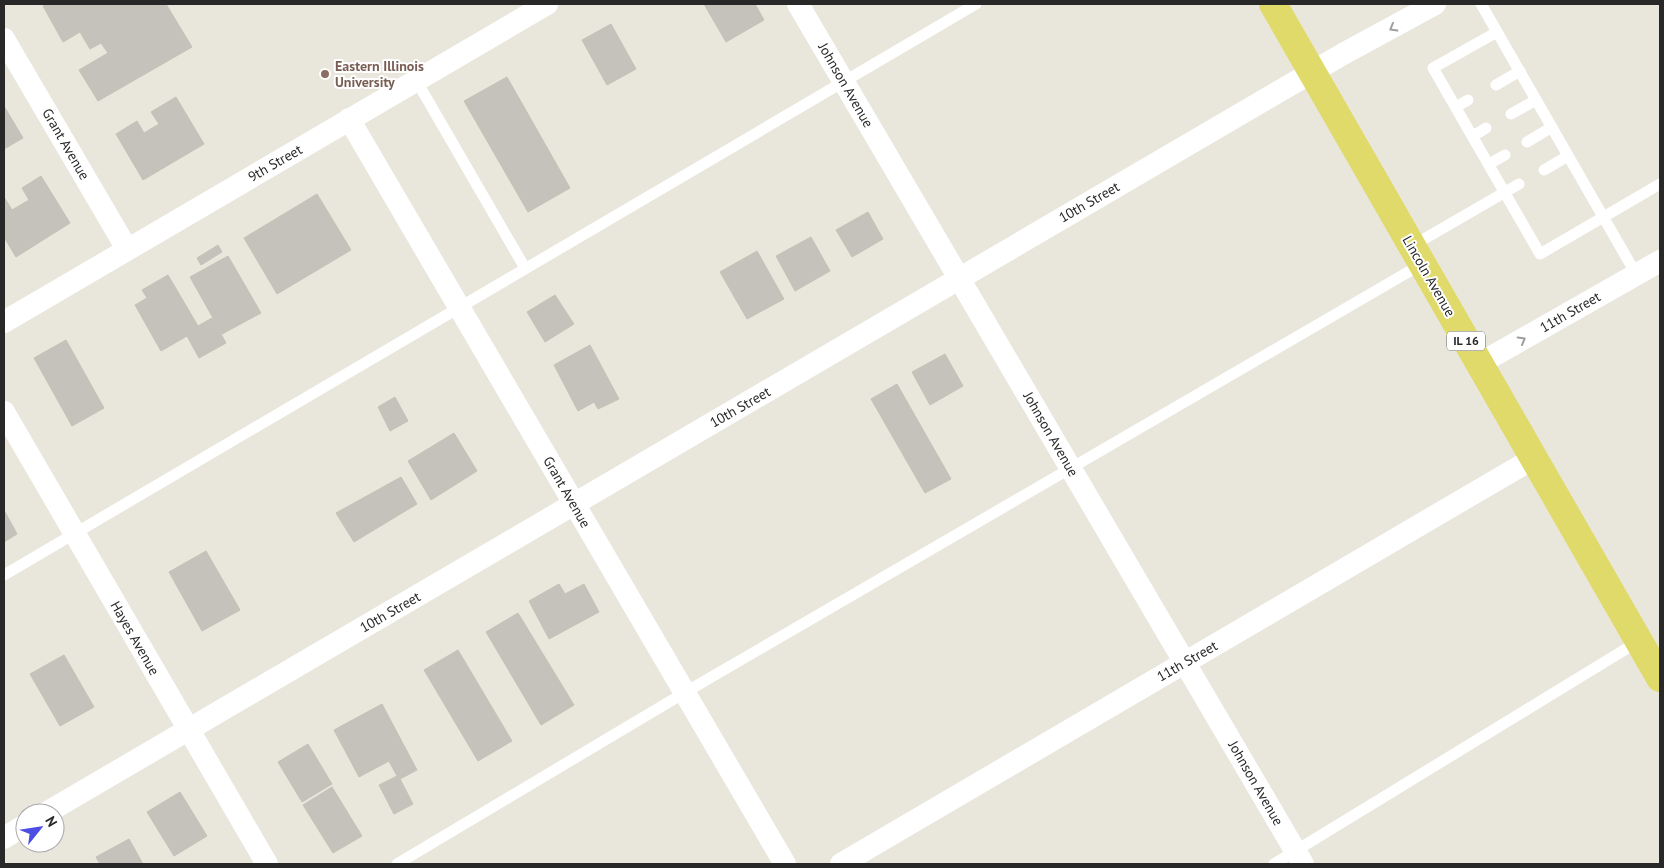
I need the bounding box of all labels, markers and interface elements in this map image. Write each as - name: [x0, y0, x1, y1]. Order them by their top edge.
- one-way arrow: [1389, 21, 1398, 31]
- street label: Johnson Avenue: [814, 39, 878, 131]
- place label: Eastern Illinois University: [335, 57, 424, 91]
- marker: Eastern Illinois University: [319, 68, 331, 80]
- street label: Grant Avenue: [38, 105, 94, 183]
- street label: 9th Street: [245, 140, 305, 186]
- street label: 10th Street: [1055, 177, 1123, 227]
- street label: Lincoln Avenue: [1398, 232, 1460, 320]
- street label: 11th Street: [1536, 287, 1604, 337]
- road number: IL 16: [1447, 332, 1485, 351]
- one-way arrow: [1516, 336, 1525, 346]
- street label: 10th Street: [706, 382, 774, 432]
- street label: Johnson Avenue: [1019, 388, 1083, 480]
- street label: Grant Avenue: [539, 453, 595, 531]
- street label: 10th Street: [356, 587, 424, 637]
- street label: Hayes Avenue: [107, 598, 163, 678]
- street label: 11th Street: [1153, 636, 1221, 686]
- street label: Johnson Avenue: [1224, 737, 1288, 829]
- north arrow: [15, 803, 65, 853]
- text: N: [41, 813, 61, 830]

